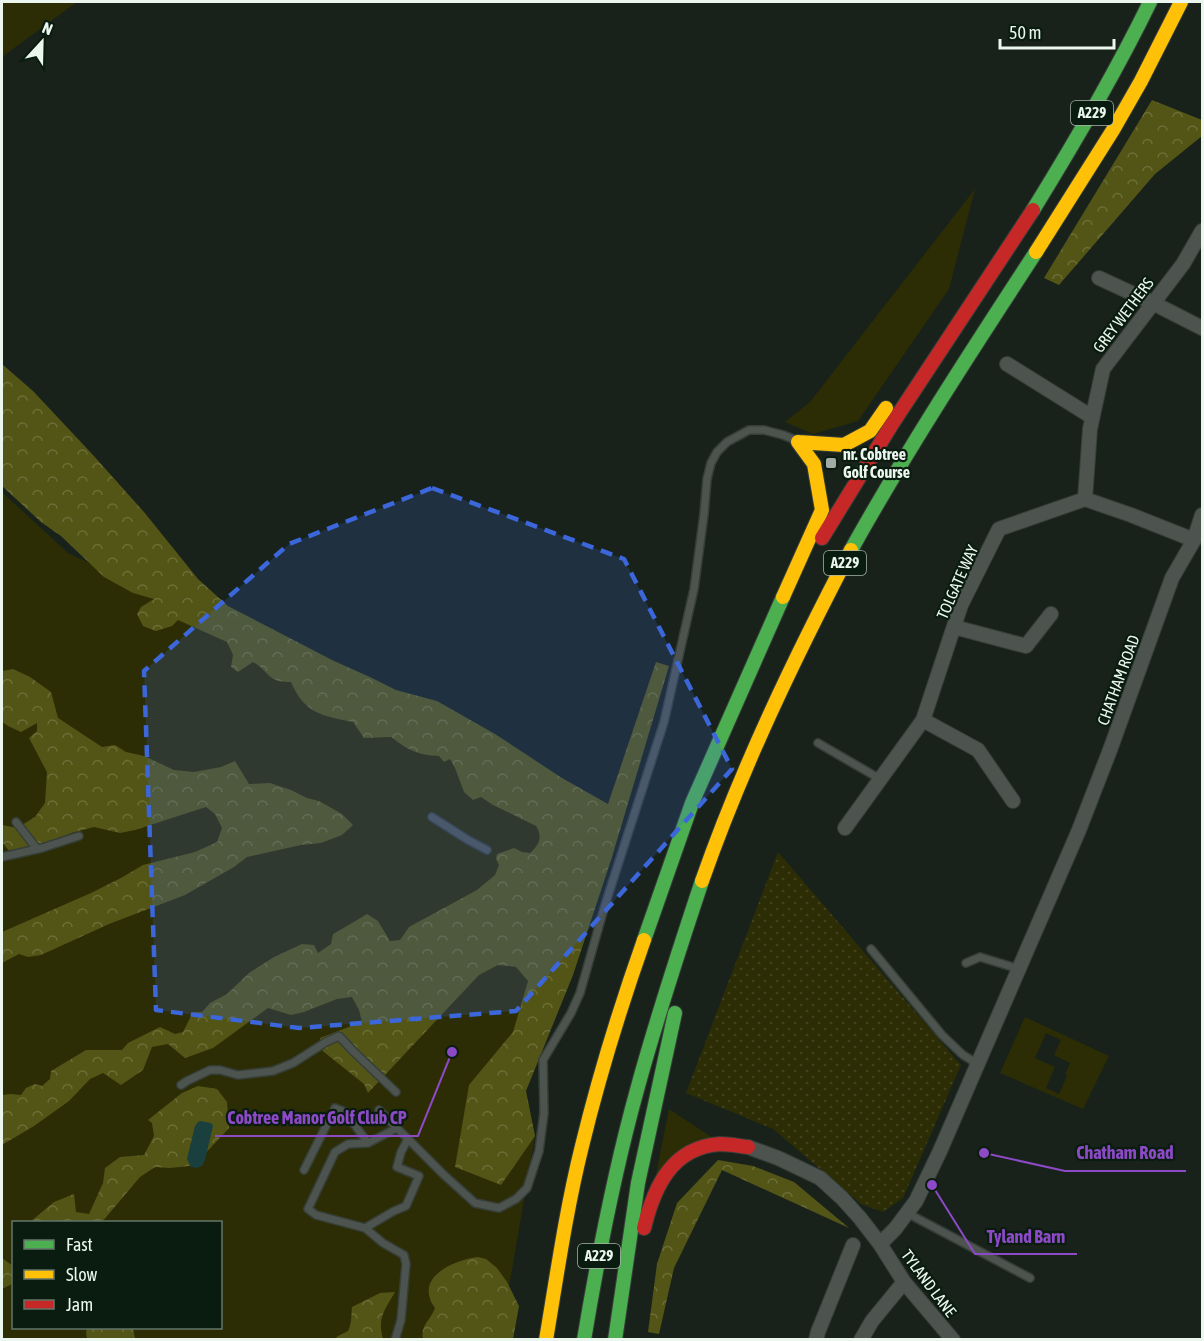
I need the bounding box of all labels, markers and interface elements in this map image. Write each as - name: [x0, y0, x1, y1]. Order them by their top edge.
- north arrow: [12, 12, 72, 72]
- scale bar: [1000, 12, 1114, 50]
- text: N: [40, 18, 55, 38]
- text: 50 m: [1009, 22, 1041, 43]
- road number: A229: [1071, 101, 1113, 125]
- street label: GREY WETHERS: [1089, 274, 1157, 356]
- place label: nr. Cobtree Golf Course: [843, 445, 910, 481]
- marker: nr. Cobtree Golf Course: [824, 456, 838, 470]
- street label: TOLGATE WAY: [933, 541, 982, 622]
- road number: A229: [824, 551, 866, 575]
- street label: CHATHAM ROAD: [1093, 632, 1143, 728]
- callout: Cobtree Manor Golf Club CP: [215, 1100, 418, 1136]
- text: Cobtree Manor Golf Club CP: [227, 1107, 407, 1128]
- callout: Chatham Road: [1065, 1135, 1186, 1171]
- text: Chatham Road: [1076, 1142, 1174, 1163]
- callout: Tyland Barn: [975, 1218, 1077, 1254]
- legend: [12, 1221, 222, 1329]
- text: Tyland Barn: [987, 1226, 1065, 1247]
- text: Fast: [66, 1234, 93, 1255]
- road number: A229: [578, 1244, 620, 1268]
- street label: TYLAND LANE: [898, 1246, 960, 1320]
- text: Slow: [66, 1264, 97, 1285]
- text: Jam: [66, 1294, 93, 1315]

